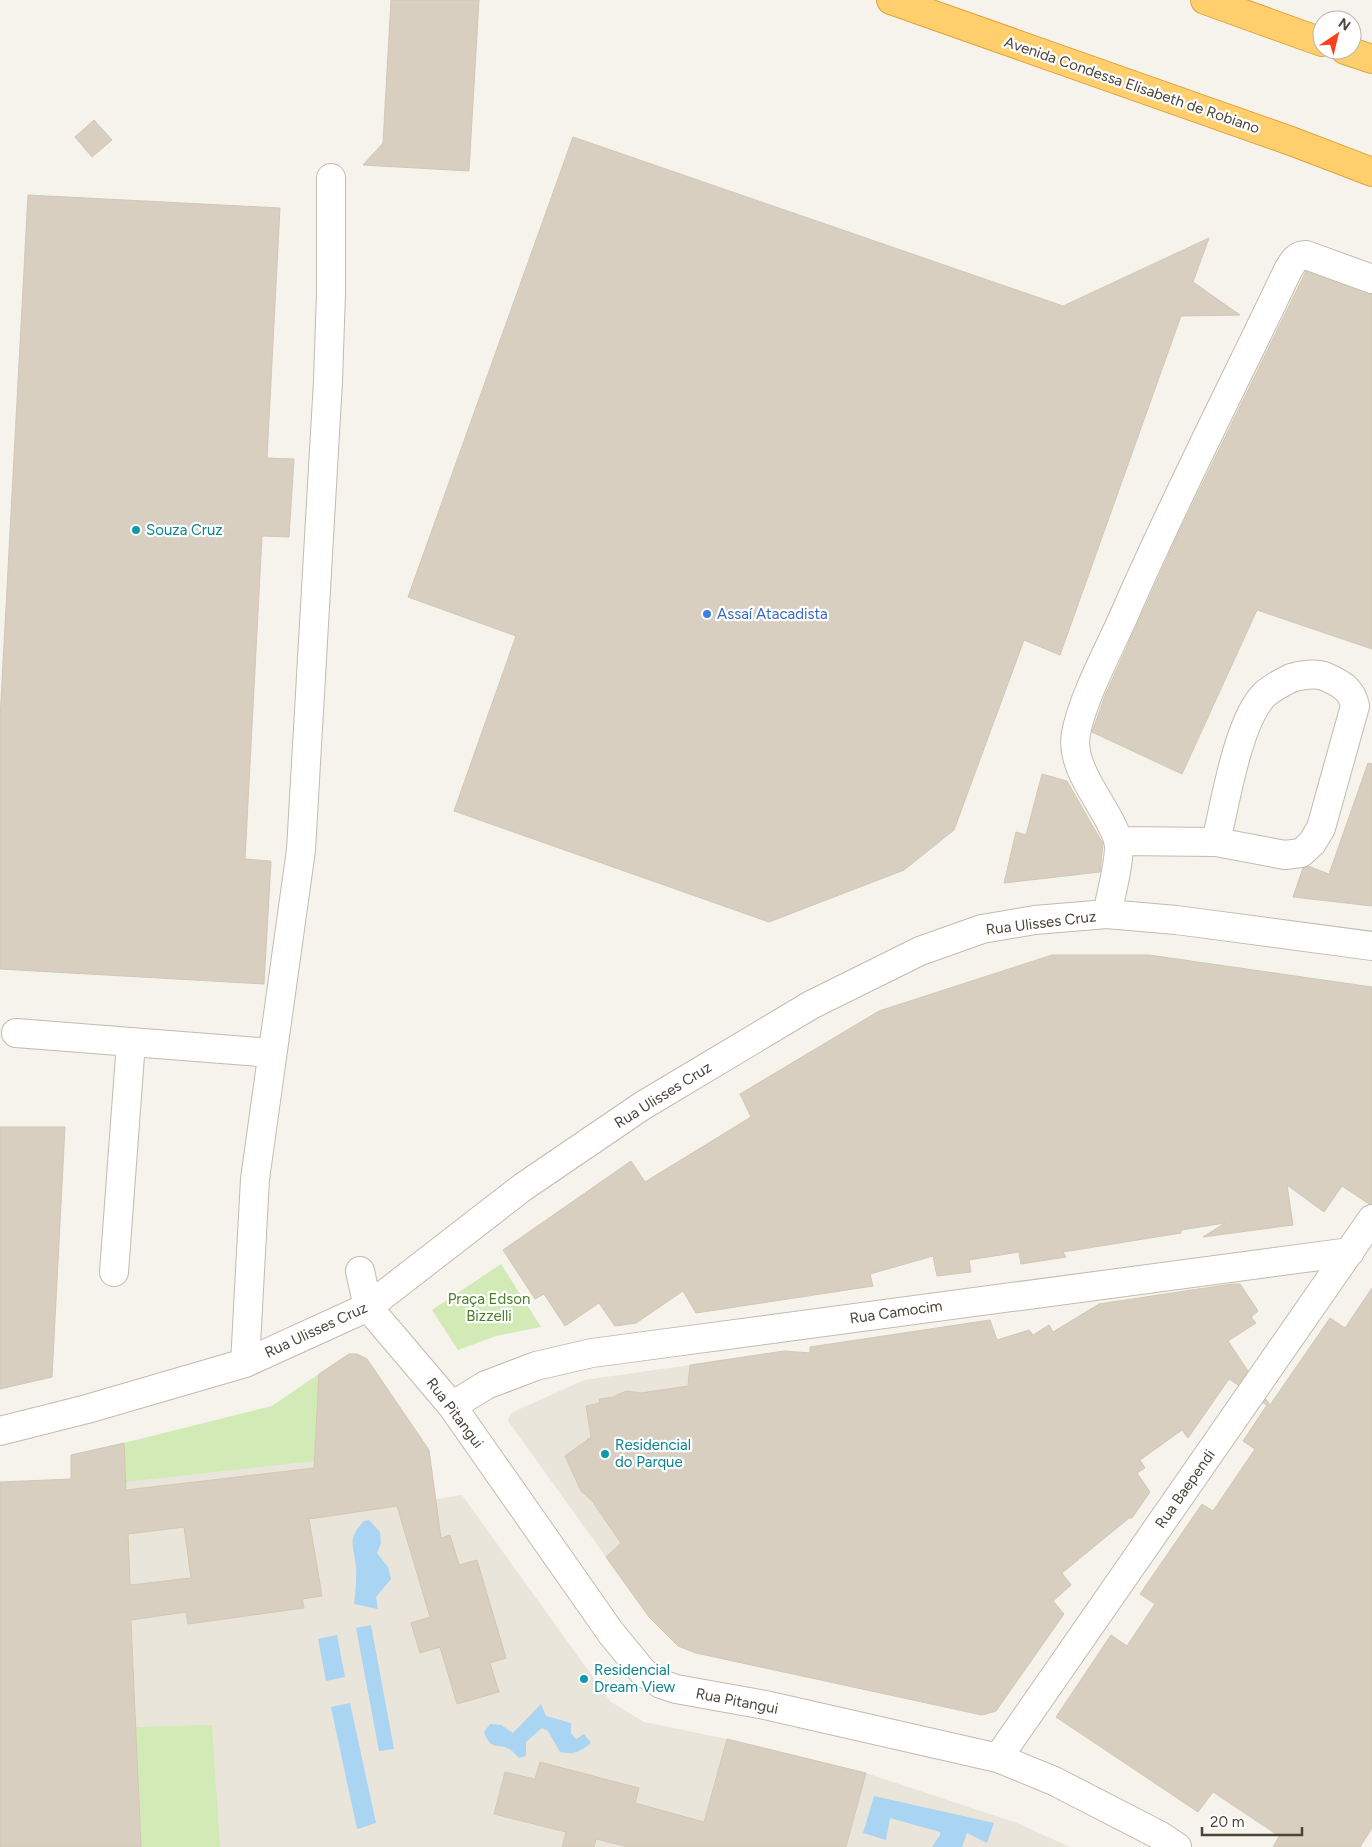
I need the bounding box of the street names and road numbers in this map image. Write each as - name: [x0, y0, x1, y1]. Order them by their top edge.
- street label: Avenida Condessa Elisabeth de Robiano: [1002, 33, 1262, 137]
- street label: Rua Ulisses Cruz: [985, 907, 1097, 939]
- street label: Rua Ulisses Cruz: [611, 1058, 715, 1132]
- street label: Rua Camocim: [848, 1297, 944, 1327]
- street label: Rua Ulisses Cruz: [262, 1298, 370, 1362]
- street label: Rua Pitangui: [423, 1374, 487, 1452]
- street label: Rua Baependi: [1151, 1446, 1219, 1532]
- street label: Rua Pitangui: [694, 1684, 780, 1718]

